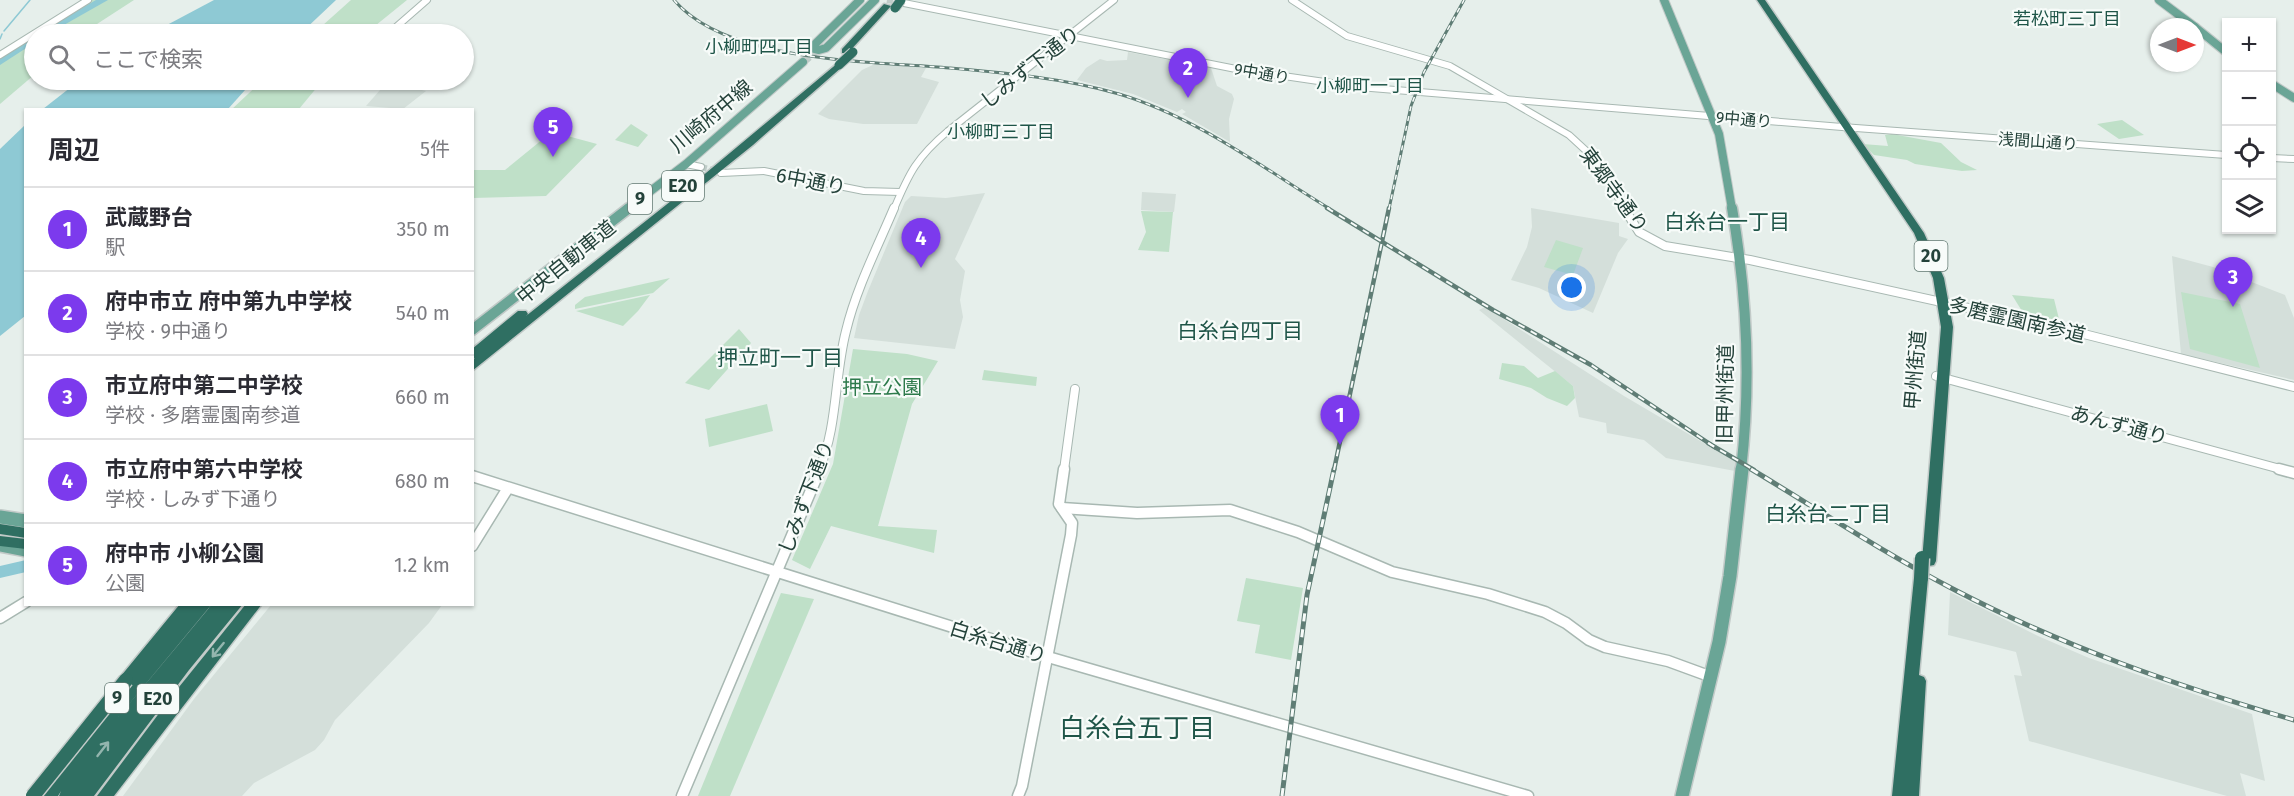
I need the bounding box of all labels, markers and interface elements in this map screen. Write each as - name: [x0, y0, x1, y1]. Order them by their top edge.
- district label: 若松町三丁目: [2013, 8, 2121, 30]
- north arrow: [2150, 18, 2204, 72]
- map controls: [2222, 18, 2276, 234]
- button: +: [2222, 18, 2276, 72]
- street label: しみず下通り: [975, 21, 1085, 113]
- search box: [24, 24, 474, 90]
- district label: 小柳町四丁目: [705, 36, 813, 58]
- icon: search: [45, 41, 78, 74]
- text: ここで検索: [93, 46, 203, 73]
- pin: 2: [1168, 48, 1208, 98]
- street label: 9中通り: [1232, 59, 1291, 88]
- button: −: [2222, 72, 2276, 126]
- street label: 川崎府中線: [665, 75, 757, 157]
- district label: 小柳町一丁目: [1316, 75, 1424, 97]
- pin: 5: [534, 108, 572, 157]
- street label: 9中通り: [1715, 108, 1773, 131]
- district label: 小柳町三丁目: [947, 121, 1055, 143]
- button: locate: [2222, 126, 2276, 180]
- street label: 浅間山通り: [1997, 129, 2079, 154]
- text: 周辺: [48, 135, 100, 166]
- text: 5件: [420, 137, 450, 161]
- street label: 東郷寺通り: [1575, 142, 1653, 238]
- street label: 6中通り: [774, 162, 848, 200]
- road number: E20: [662, 171, 704, 201]
- button: layers: [2222, 180, 2276, 234]
- road number: 9: [628, 184, 652, 214]
- text: 武蔵野台: [105, 204, 193, 231]
- district label: 白糸台一丁目: [1664, 209, 1790, 235]
- street label: 中央自動車道: [512, 215, 620, 309]
- text: 1: [63, 217, 72, 241]
- text: 350 m: [396, 217, 450, 241]
- pin: 4: [902, 218, 940, 268]
- text: 駅: [105, 235, 125, 259]
- road number: 20: [1914, 241, 1948, 271]
- pin: 3: [2214, 258, 2252, 307]
- your location: [1557, 273, 1586, 302]
- text: 府中市立 府中第九中学校: [105, 288, 352, 315]
- street label: 多磨霊園南参道: [1946, 293, 2088, 347]
- text: 2: [62, 301, 73, 325]
- text: 540 m: [396, 301, 450, 325]
- district label: 白糸台四丁目: [1177, 318, 1303, 344]
- text: 学校 · 9中通り: [105, 319, 231, 343]
- street label: 甲州街道: [1900, 329, 1930, 411]
- street label: 旧甲州街道: [1712, 344, 1738, 444]
- district label: 押立町一丁目: [717, 345, 843, 371]
- text: 市立府中第二中学校: [105, 372, 303, 399]
- park label: 押立公園: [842, 375, 922, 399]
- text: 3: [62, 385, 73, 409]
- text: 660 m: [395, 385, 450, 409]
- pin: 1: [1320, 396, 1360, 445]
- street label: あんず通り: [2068, 400, 2170, 450]
- text: 学校 · 多磨霊園南参道: [105, 403, 300, 427]
- street label: しみず下通り: [773, 437, 839, 557]
- text: 市立府中第六中学校: [105, 456, 303, 483]
- text: 4: [62, 469, 73, 493]
- text: 680 m: [395, 469, 450, 493]
- text: 学校 · しみず下通り: [105, 487, 280, 511]
- district label: 白糸台二丁目: [1765, 501, 1891, 527]
- text: 府中市 小柳公園: [105, 540, 264, 567]
- text: 5: [62, 553, 73, 577]
- text: 1.2 km: [394, 553, 450, 577]
- text: 公園: [105, 571, 145, 595]
- street label: 白糸台通り: [947, 616, 1049, 668]
- one-way arrow: [211, 642, 225, 657]
- road number: 9: [105, 683, 129, 713]
- road number: E20: [137, 684, 179, 714]
- district label: 白糸台五丁目: [1059, 713, 1215, 744]
- one-way arrow: [96, 742, 109, 758]

